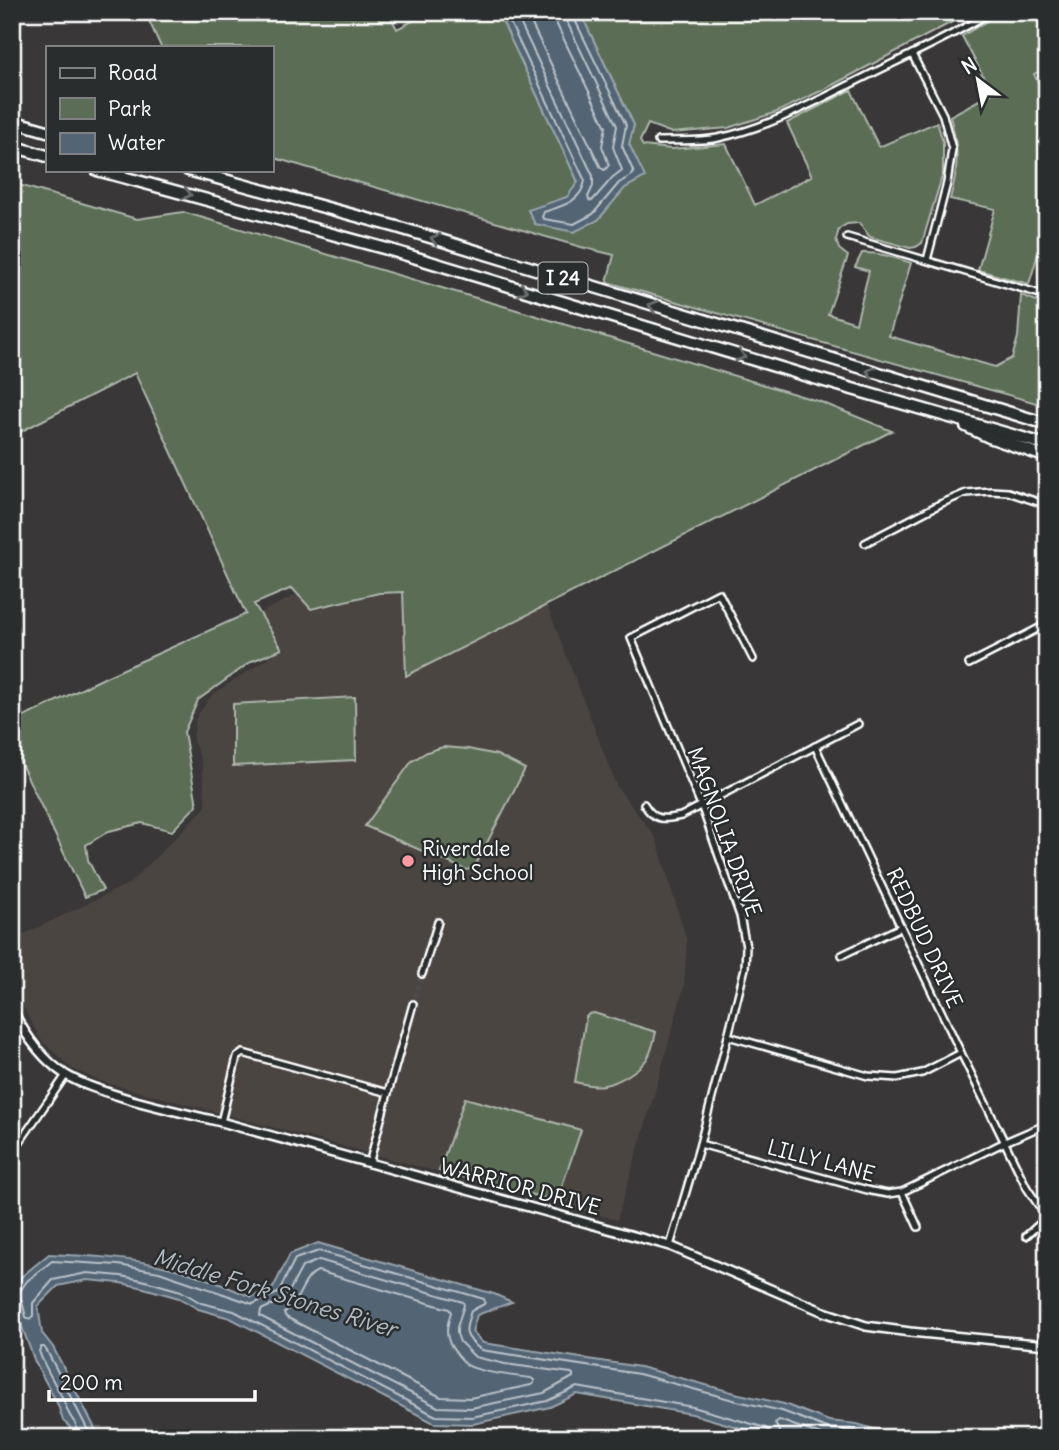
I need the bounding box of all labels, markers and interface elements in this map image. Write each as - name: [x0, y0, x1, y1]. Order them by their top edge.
- legend: [46, 46, 273, 172]
- north arrow: [944, 46, 1014, 116]
- text: N: [957, 52, 981, 79]
- text: Road: [108, 59, 157, 86]
- text: Park: [108, 95, 151, 122]
- text: Water: [108, 129, 166, 156]
- one-way arrow: [180, 186, 192, 201]
- one-way arrow: [430, 233, 442, 248]
- road number: I 24: [538, 262, 588, 294]
- one-way arrow: [517, 282, 529, 297]
- one-way arrow: [647, 299, 659, 314]
- one-way arrow: [735, 347, 747, 362]
- one-way arrow: [865, 366, 877, 381]
- street label: MAGNOLIA DRIVE: [681, 743, 768, 920]
- place label: Riverdale High School: [422, 835, 533, 886]
- marker: Riverdale High School: [400, 853, 416, 869]
- street label: REDBUD DRIVE: [880, 863, 969, 1012]
- street label: LILLY LANE: [765, 1133, 878, 1188]
- street label: WARRIOR DRIVE: [437, 1152, 603, 1221]
- water label: Middle Fork Stones River: [150, 1242, 403, 1344]
- scale bar: [49, 1359, 256, 1403]
- text: 200 m: [60, 1369, 123, 1396]

